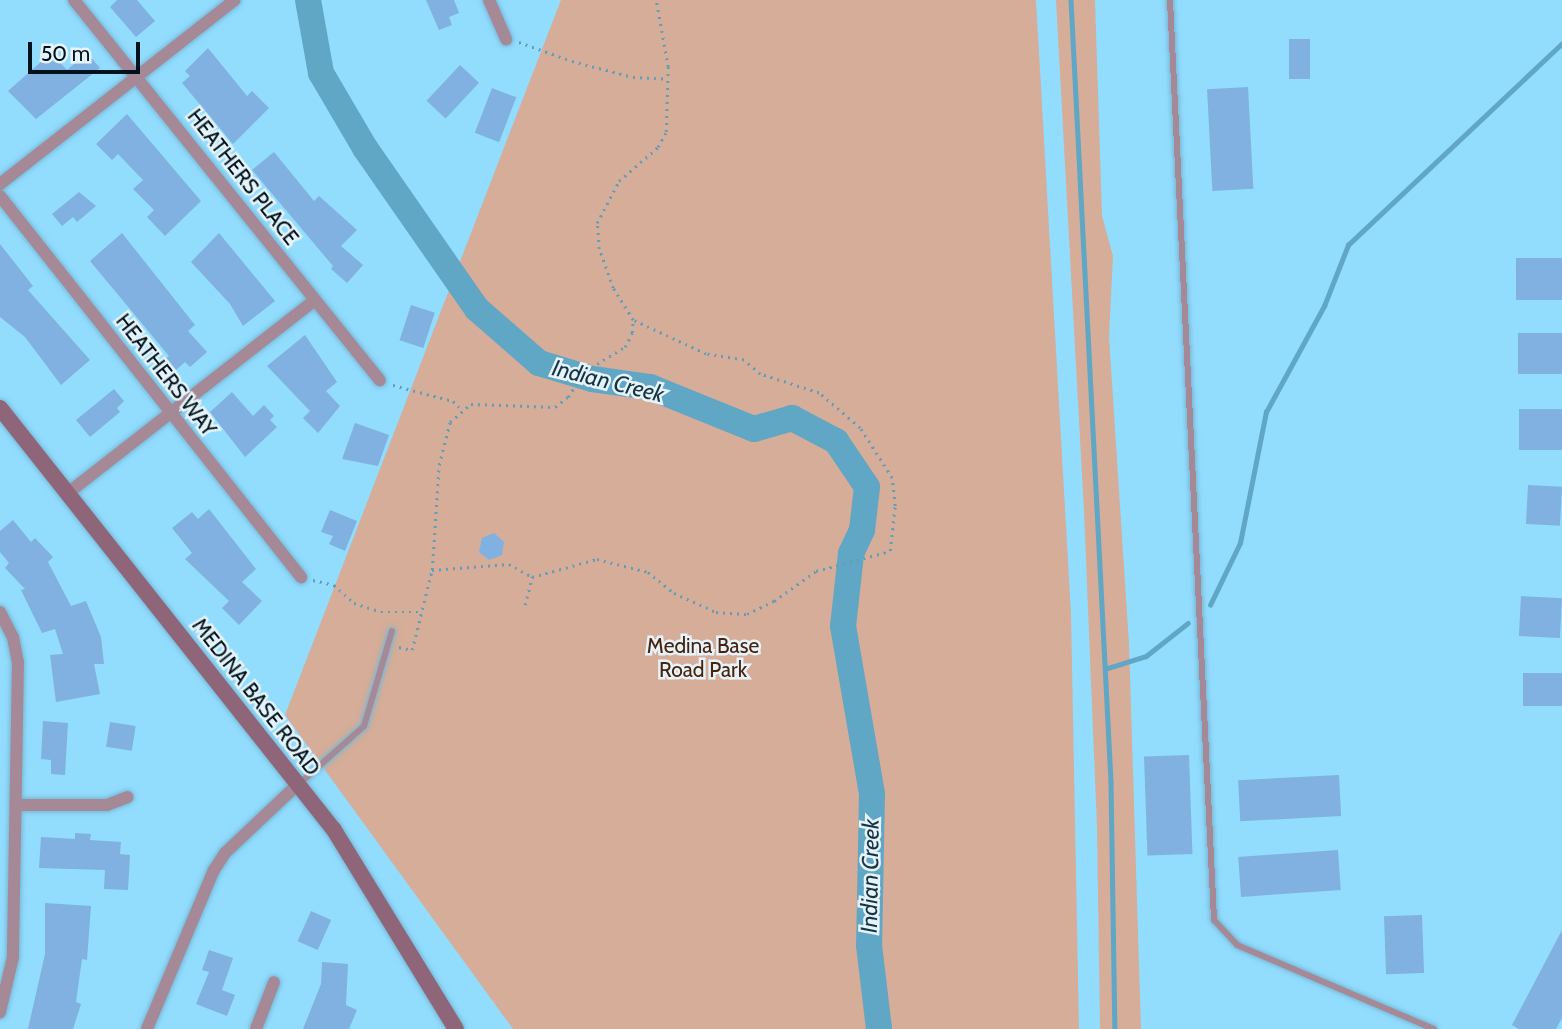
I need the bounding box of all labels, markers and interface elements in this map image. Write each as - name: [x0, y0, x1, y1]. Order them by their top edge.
- scale bar: [32, 28, 144, 72]
- text: 50 m: [41, 41, 90, 66]
- street label: HEATHERS PLACE: [182, 104, 304, 250]
- street label: HEATHERS WAY: [110, 309, 222, 441]
- water label: Indian Creek: [549, 354, 667, 408]
- street label: MEDINA BASE ROAD: [187, 613, 325, 781]
- park label: Medina Base Road Park: [647, 633, 759, 683]
- water label: Indian Creek: [855, 819, 885, 933]

